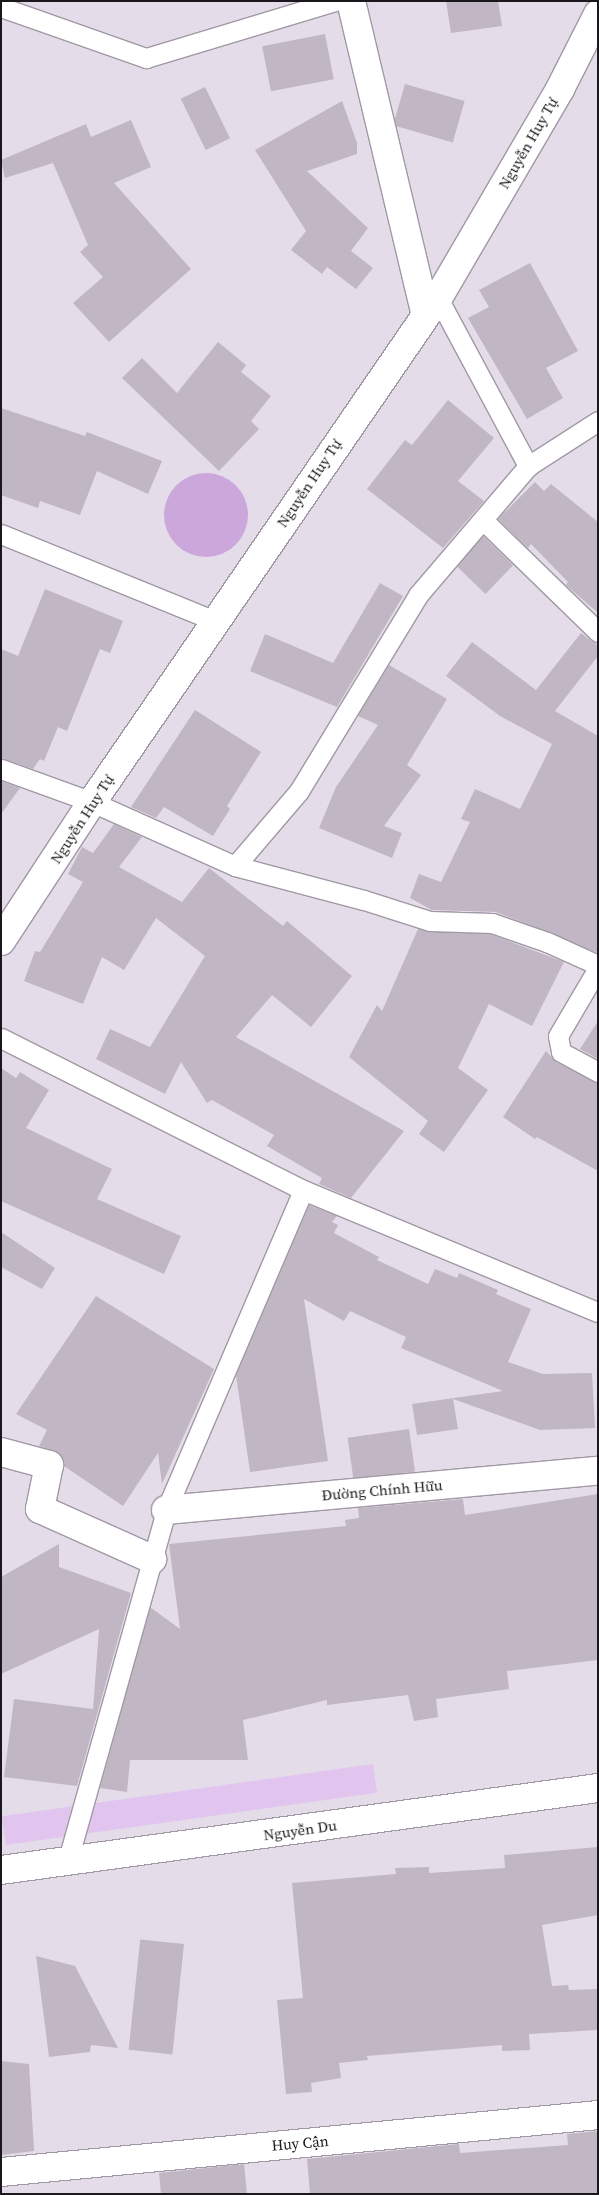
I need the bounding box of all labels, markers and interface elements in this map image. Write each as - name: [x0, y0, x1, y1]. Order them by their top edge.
- street label: Nguyễn Huy Tự: [494, 94, 562, 192]
- street label: Nguyễn Huy Tự: [273, 435, 345, 531]
- street label: Nguyễn Huy Tự: [46, 771, 118, 867]
- street label: Đường Chính Hữu: [321, 1476, 443, 1504]
- street label: Nguyễn Du: [262, 1816, 338, 1844]
- street label: Huy Cận: [271, 2132, 329, 2154]

